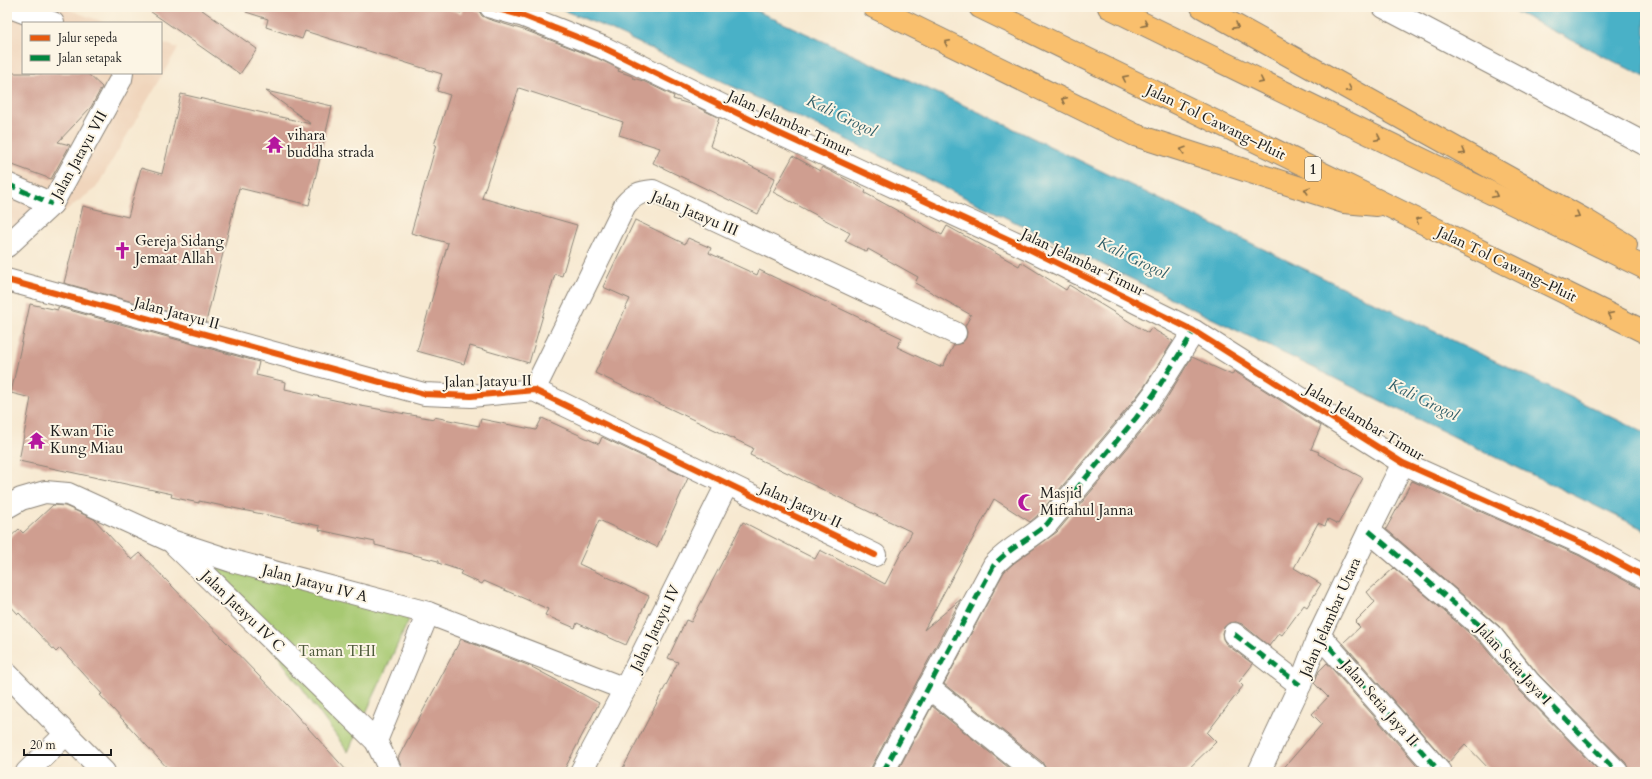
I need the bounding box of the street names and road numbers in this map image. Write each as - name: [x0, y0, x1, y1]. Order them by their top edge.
- street label: Jalan Tol Cawang–Pluit: [1141, 79, 1289, 165]
- street label: Jalan Jelambar Timur: [723, 85, 856, 161]
- street label: Jalan Jatayu VII: [45, 107, 112, 205]
- road number: 1: [1305, 157, 1321, 181]
- street label: Jalan Jatayu III: [647, 185, 742, 240]
- street label: Jalan Tol Cawang–Pluit: [1432, 221, 1580, 307]
- street label: Jalan Jelambar Timur: [1016, 223, 1148, 301]
- street label: Jalan Jatayu II: [130, 291, 222, 334]
- street label: Jalan Jatayu II: [442, 370, 532, 392]
- street label: Jalan Jelambar Timur: [1300, 378, 1428, 466]
- street label: Jalan Jatayu II: [755, 477, 845, 533]
- street label: Jalan Jelambar Utara: [1294, 554, 1366, 682]
- street label: Jalan Jatayu IV A: [258, 559, 370, 607]
- street label: Jalan Jatayu IV C: [195, 565, 289, 656]
- street label: Jalan Jatayu IV: [625, 582, 684, 676]
- street label: Jalan Setia Jaya I: [1471, 617, 1556, 709]
- street label: Jalan Setia Jaya II: [1336, 654, 1423, 750]

